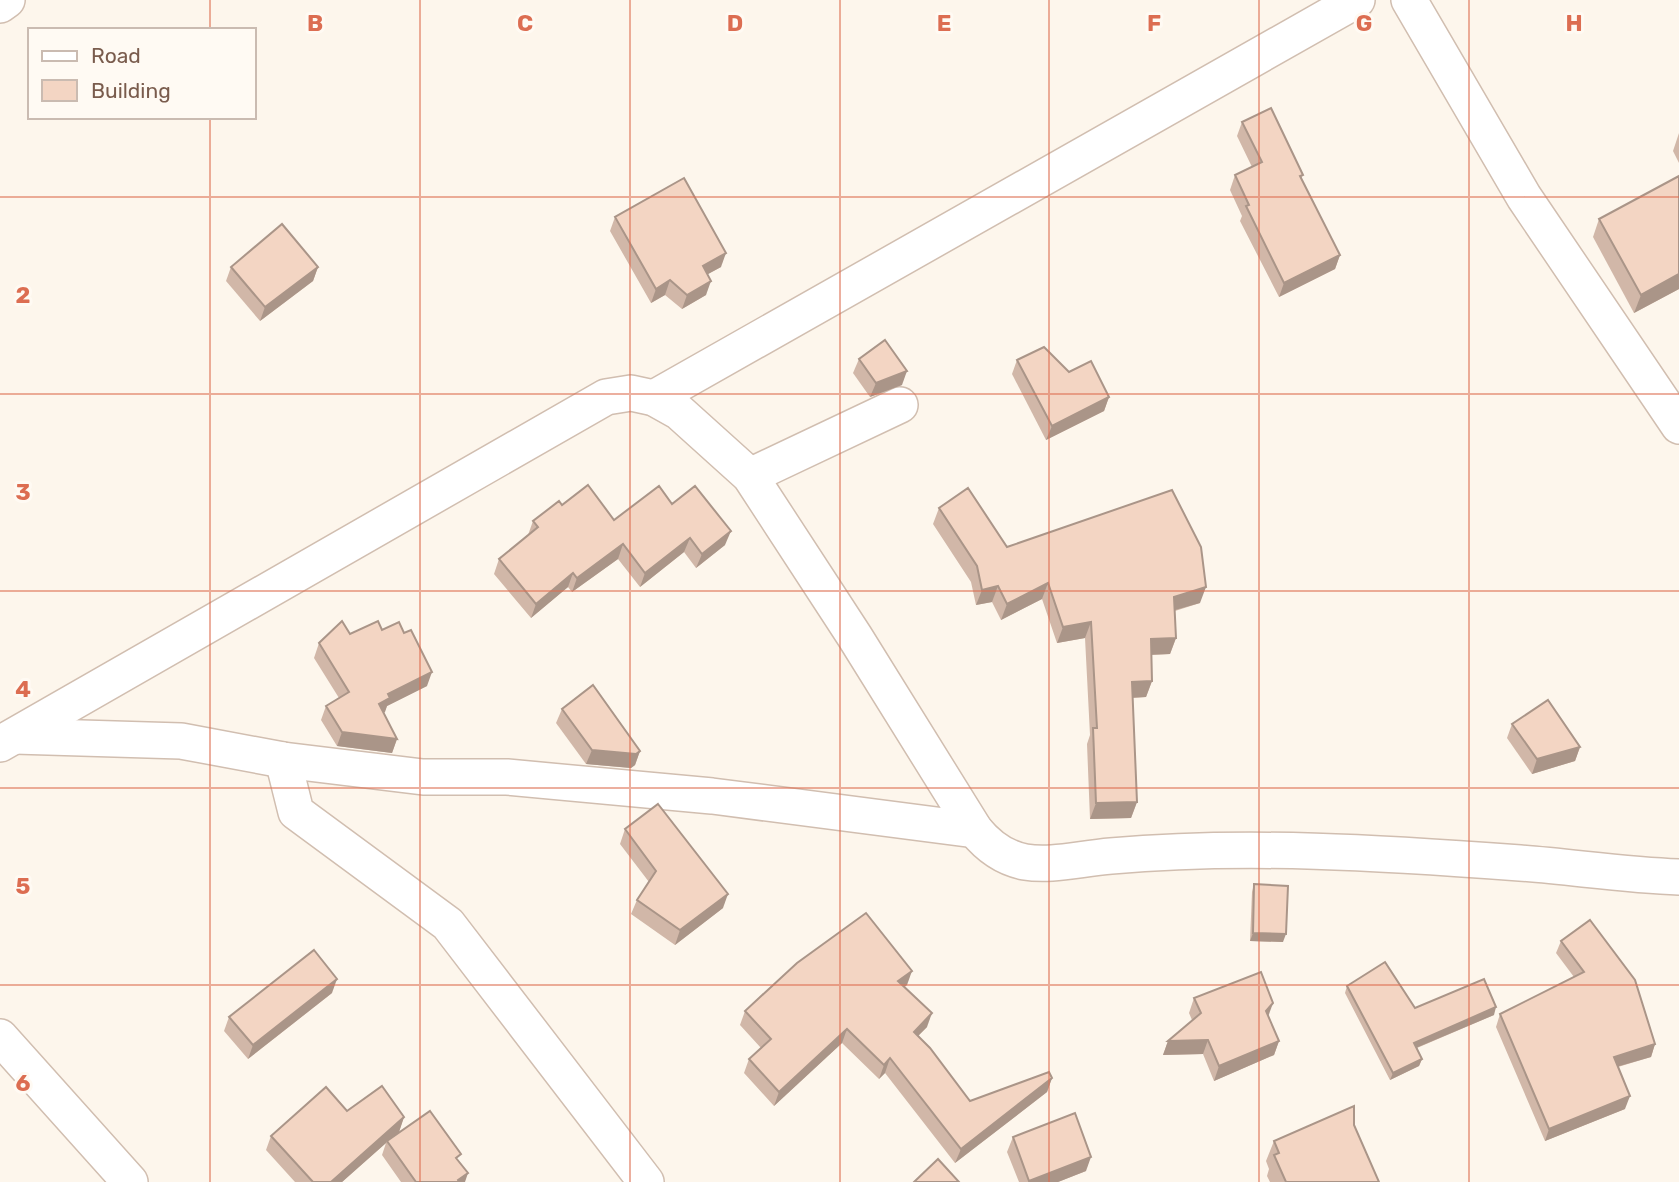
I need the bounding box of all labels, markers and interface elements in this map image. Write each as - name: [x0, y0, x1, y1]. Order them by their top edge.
- text: B: [307, 9, 323, 37]
- text: C: [517, 9, 533, 37]
- text: D: [727, 9, 743, 37]
- text: E: [937, 9, 951, 37]
- text: F: [1147, 9, 1161, 37]
- text: G: [1356, 9, 1372, 37]
- text: H: [1565, 9, 1583, 37]
- legend: [28, 28, 256, 119]
- text: Road: [91, 43, 141, 68]
- text: Building: [91, 78, 171, 103]
- text: 2: [16, 281, 30, 309]
- text: 3: [15, 478, 31, 506]
- text: 4: [15, 675, 31, 703]
- text: 5: [16, 872, 31, 900]
- text: 6: [16, 1069, 31, 1097]

